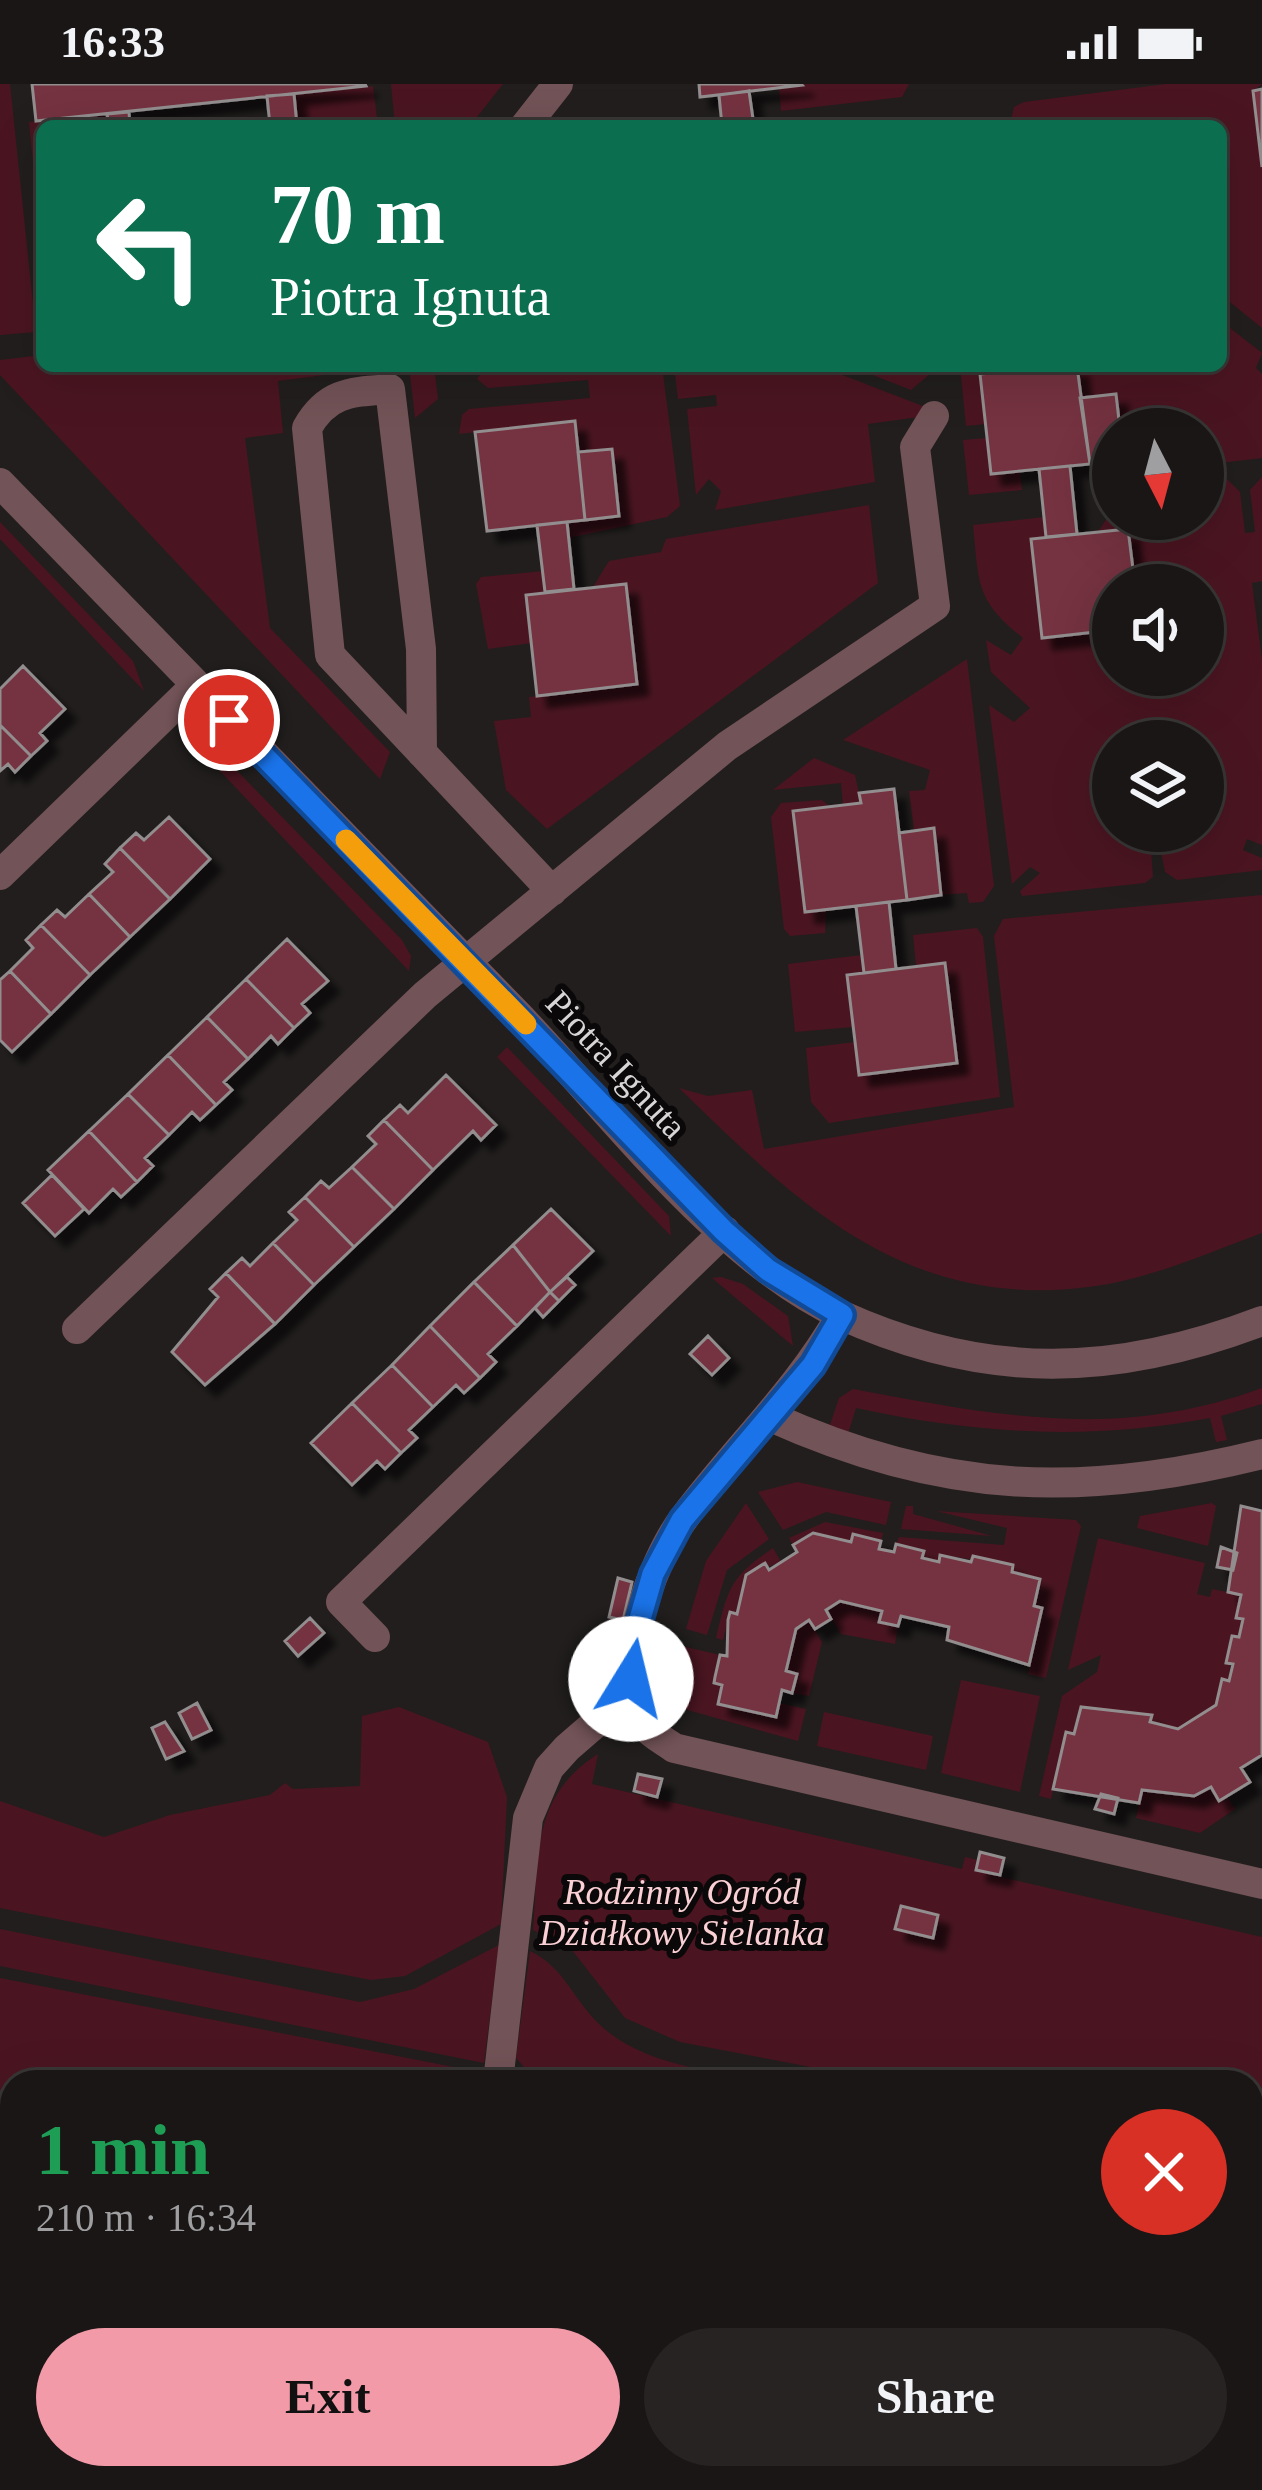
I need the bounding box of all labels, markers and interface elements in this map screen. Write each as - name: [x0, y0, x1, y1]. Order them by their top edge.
- text: 16:33: [60, 17, 165, 67]
- icon: left: [72, 168, 228, 324]
- text: 70 m: [270, 168, 445, 261]
- text: Piotra Ignuta: [270, 267, 550, 327]
- north arrow: [1092, 408, 1224, 540]
- map controls: [1092, 408, 1224, 852]
- button: sound: [1092, 564, 1224, 696]
- pin: [178, 669, 280, 771]
- icon: arrive: [196, 687, 262, 753]
- button: layers: [1092, 720, 1224, 852]
- street label: Piotra Ignuta: [538, 983, 695, 1147]
- position arrow: [568, 1616, 694, 1742]
- park label: Rodzinny Ogród Działkowy Sielanka: [539, 1872, 824, 1953]
- button: close: [1101, 2109, 1227, 2235]
- text: 1 min: [36, 2110, 210, 2190]
- text: 210 m · 16:34: [36, 2196, 256, 2239]
- button: Exit: [36, 2328, 620, 2466]
- button: Share: [644, 2328, 1227, 2466]

